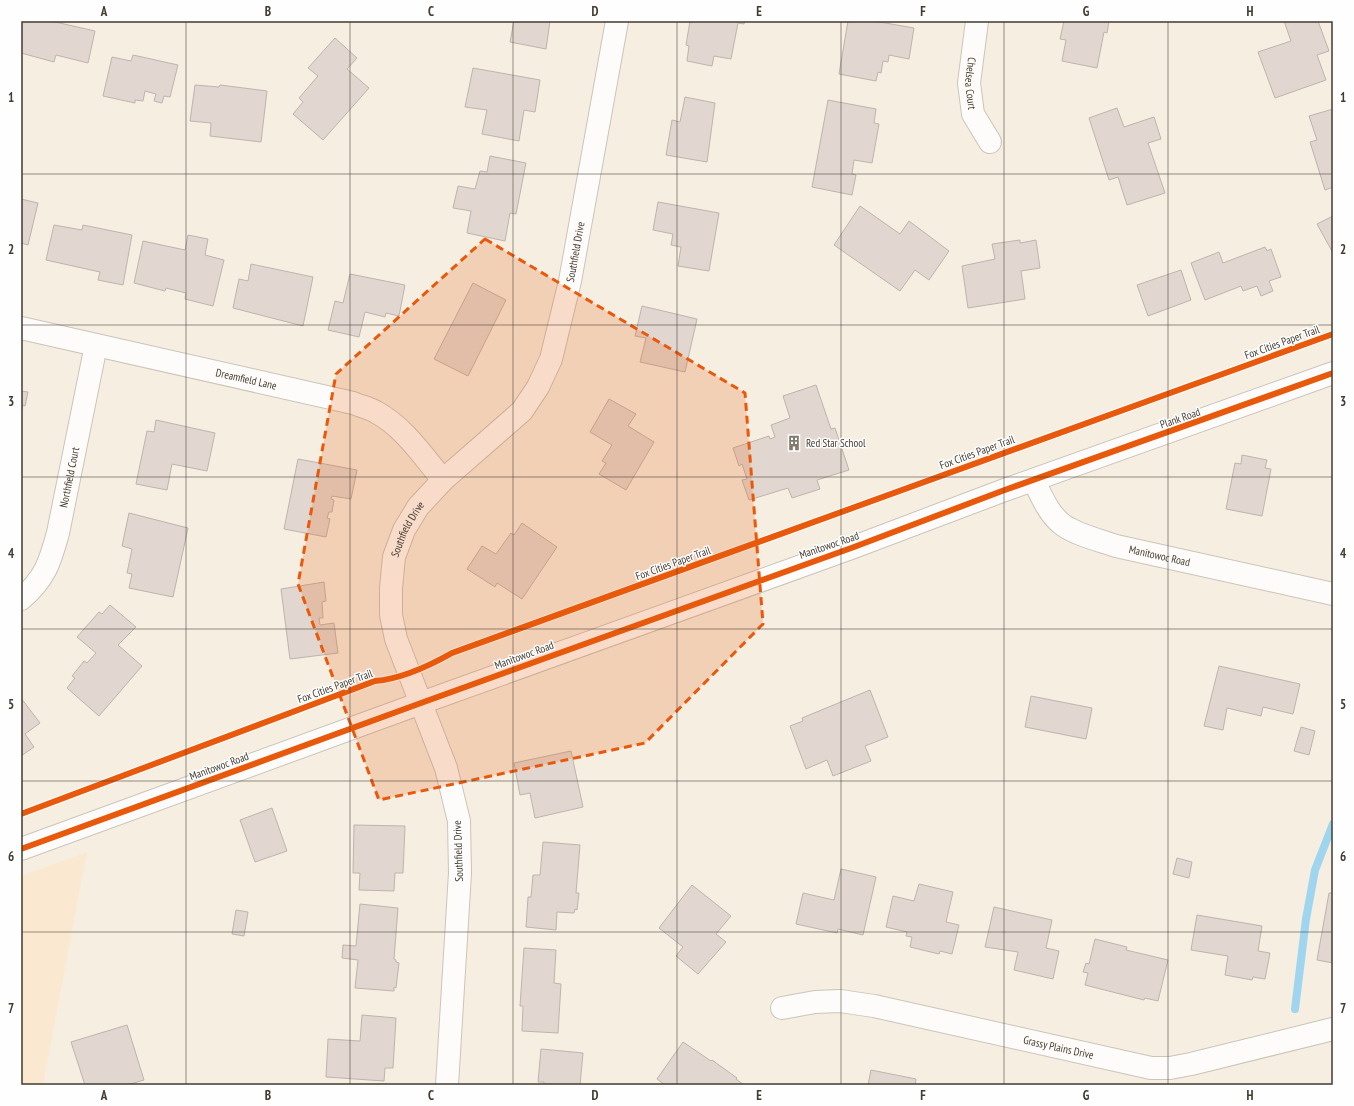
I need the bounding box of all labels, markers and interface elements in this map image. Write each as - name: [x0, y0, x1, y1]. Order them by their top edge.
- text: A: [100, 3, 108, 20]
- text: B: [265, 3, 271, 20]
- text: C: [428, 3, 434, 20]
- text: D: [592, 3, 599, 20]
- text: E: [756, 3, 762, 20]
- text: F: [920, 3, 926, 20]
- text: G: [1083, 3, 1090, 20]
- text: H: [1247, 3, 1254, 20]
- street label: Chelsea Court: [962, 56, 979, 110]
- text: 1: [8, 89, 14, 106]
- text: 1: [1340, 89, 1346, 106]
- street label: Southfield Drive: [563, 220, 588, 283]
- text: 2: [8, 241, 14, 258]
- text: 2: [1340, 241, 1346, 258]
- street label: Fox Cities Paper Trail: [1243, 322, 1322, 362]
- street label: Dreamfield Lane: [214, 365, 279, 393]
- text: 3: [8, 393, 14, 410]
- text: 3: [1340, 393, 1346, 410]
- street label: Plank Road: [1158, 404, 1202, 431]
- street label: Fox Cities Paper Trail: [938, 432, 1017, 472]
- building icon: Red Star School: [785, 434, 803, 452]
- place label: Red Star School: [806, 436, 866, 450]
- street label: Northfield Court: [56, 446, 82, 509]
- street label: Southfield Drive: [388, 498, 427, 559]
- street label: Manitowoc Road: [797, 528, 861, 562]
- street label: Manitowoc Road: [1128, 542, 1192, 569]
- street label: Fox Cities Paper Trail: [634, 543, 713, 583]
- text: 4: [8, 545, 15, 562]
- text: 4: [1340, 545, 1347, 562]
- street label: Manitowoc Road: [492, 638, 556, 672]
- street label: Fox Cities Paper Trail: [296, 666, 375, 706]
- text: 5: [8, 696, 14, 713]
- text: 5: [1340, 696, 1346, 713]
- street label: Manitowoc Road: [187, 749, 251, 783]
- street label: Southfield Drive: [450, 820, 466, 882]
- text: 6: [8, 848, 14, 865]
- text: 6: [1340, 848, 1346, 865]
- text: 7: [8, 1000, 14, 1017]
- text: 7: [1340, 1000, 1346, 1017]
- street label: Grassy Plains Drive: [1022, 1033, 1095, 1062]
- text: A: [100, 1087, 108, 1104]
- text: B: [265, 1087, 271, 1104]
- text: C: [428, 1087, 434, 1104]
- text: D: [592, 1087, 599, 1104]
- text: E: [756, 1087, 762, 1104]
- text: F: [920, 1087, 926, 1104]
- text: G: [1083, 1087, 1090, 1104]
- text: H: [1247, 1087, 1254, 1104]

